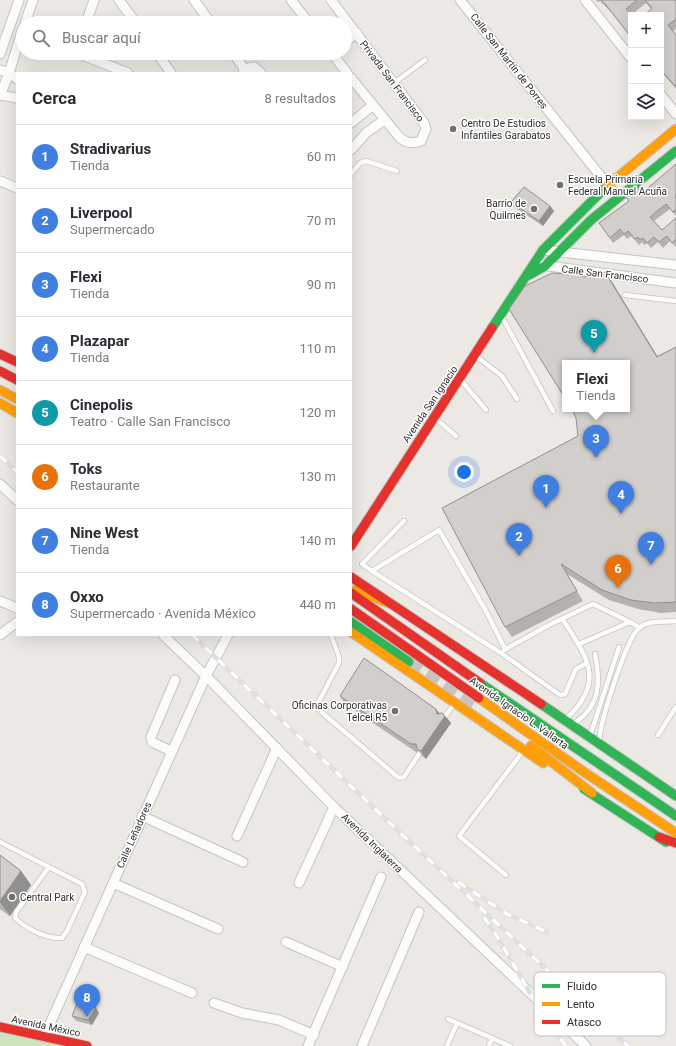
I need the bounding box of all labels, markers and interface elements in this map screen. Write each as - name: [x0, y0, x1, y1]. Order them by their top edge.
- street label: Calle San Martín de Porres: [468, 11, 550, 111]
- map controls: [628, 12, 664, 120]
- button: +: [628, 12, 664, 48]
- search box: [16, 16, 352, 60]
- icon: search: [30, 27, 52, 49]
- text: Buscar aquí: [62, 29, 141, 47]
- street label: Privada San Francisco: [358, 38, 426, 124]
- button: −: [628, 48, 664, 84]
- button: layers: [628, 84, 664, 120]
- text: Cerca: [32, 88, 76, 108]
- text: 8 resultados: [264, 91, 336, 106]
- place label: Centro De Estudios Infantiles Garabatos: [461, 118, 551, 141]
- marker: Centro De Estudios Infantiles Garabatos: [448, 124, 458, 134]
- text: Stradivarius: [70, 140, 151, 158]
- text: 1: [41, 149, 49, 164]
- text: 60 m: [307, 149, 336, 164]
- text: Tienda: [70, 158, 109, 173]
- place label: Escuela Primaria Federal Manuel Acuña: [568, 174, 667, 197]
- marker: Escuela Primaria Federal Manuel Acuña: [555, 180, 565, 190]
- place label: Barrio de Quilmes: [486, 198, 526, 221]
- text: Liverpool: [70, 204, 133, 222]
- marker: Barrio de Quilmes: [529, 204, 539, 214]
- text: 2: [41, 213, 49, 228]
- text: 70 m: [307, 213, 336, 228]
- text: Supermercado: [70, 222, 155, 237]
- street label: Calle San Francisco: [561, 263, 649, 285]
- text: Flexi: [70, 268, 102, 286]
- text: 3: [41, 277, 49, 292]
- text: 90 m: [307, 277, 336, 292]
- text: Tienda: [70, 286, 109, 301]
- pin: 5: [581, 320, 607, 353]
- text: Plazapar: [70, 332, 129, 350]
- text: 4: [41, 341, 49, 356]
- text: 110 m: [299, 341, 336, 356]
- text: Tienda: [70, 350, 109, 365]
- popup: [562, 360, 630, 412]
- street label: Avenida San Ignacio: [400, 363, 460, 444]
- text: Flexi: [576, 370, 608, 388]
- text: Tienda: [576, 388, 616, 403]
- text: Cinepolis: [70, 396, 133, 414]
- text: 5: [41, 405, 49, 420]
- text: 120 m: [299, 405, 336, 420]
- text: Teatro · Calle San Francisco: [70, 414, 230, 429]
- pin: 3: [583, 425, 609, 458]
- text: Toks: [70, 460, 102, 478]
- your location: [454, 462, 474, 482]
- text: 6: [41, 469, 49, 484]
- text: 130 m: [299, 469, 336, 484]
- pin: 1: [533, 475, 559, 508]
- text: Restaurante: [70, 478, 140, 493]
- pin: 4: [608, 481, 634, 514]
- pin: 2: [506, 523, 532, 556]
- text: Nine West: [70, 524, 139, 542]
- pin: 7: [638, 532, 664, 565]
- text: 7: [41, 533, 49, 548]
- text: 140 m: [299, 533, 336, 548]
- text: Tienda: [70, 542, 109, 557]
- pin: 6: [605, 555, 631, 588]
- text: Oxxo: [70, 588, 104, 606]
- text: 8: [41, 597, 49, 612]
- text: 440 m: [299, 597, 336, 612]
- text: Supermercado · Avenida México: [70, 606, 256, 621]
- street label: Avenida Ignacio L. Vallarta: [468, 675, 570, 751]
- place label: Oficinas Corporativas Telcel R5: [292, 700, 387, 723]
- marker: Oficinas Corporativas Telcel R5: [390, 706, 400, 716]
- street label: Calle Leñadores: [114, 800, 154, 870]
- street label: Avenida Inglaterra: [339, 811, 405, 875]
- marker: Central Park: [7, 892, 17, 902]
- place label: Central Park: [20, 892, 75, 903]
- legend: [534, 972, 666, 1036]
- text: Fluido: [567, 980, 597, 993]
- pin: 8: [74, 984, 100, 1017]
- text: Lento: [567, 998, 595, 1011]
- street label: Avenida México: [10, 1013, 82, 1039]
- text: Atasco: [567, 1016, 601, 1029]

